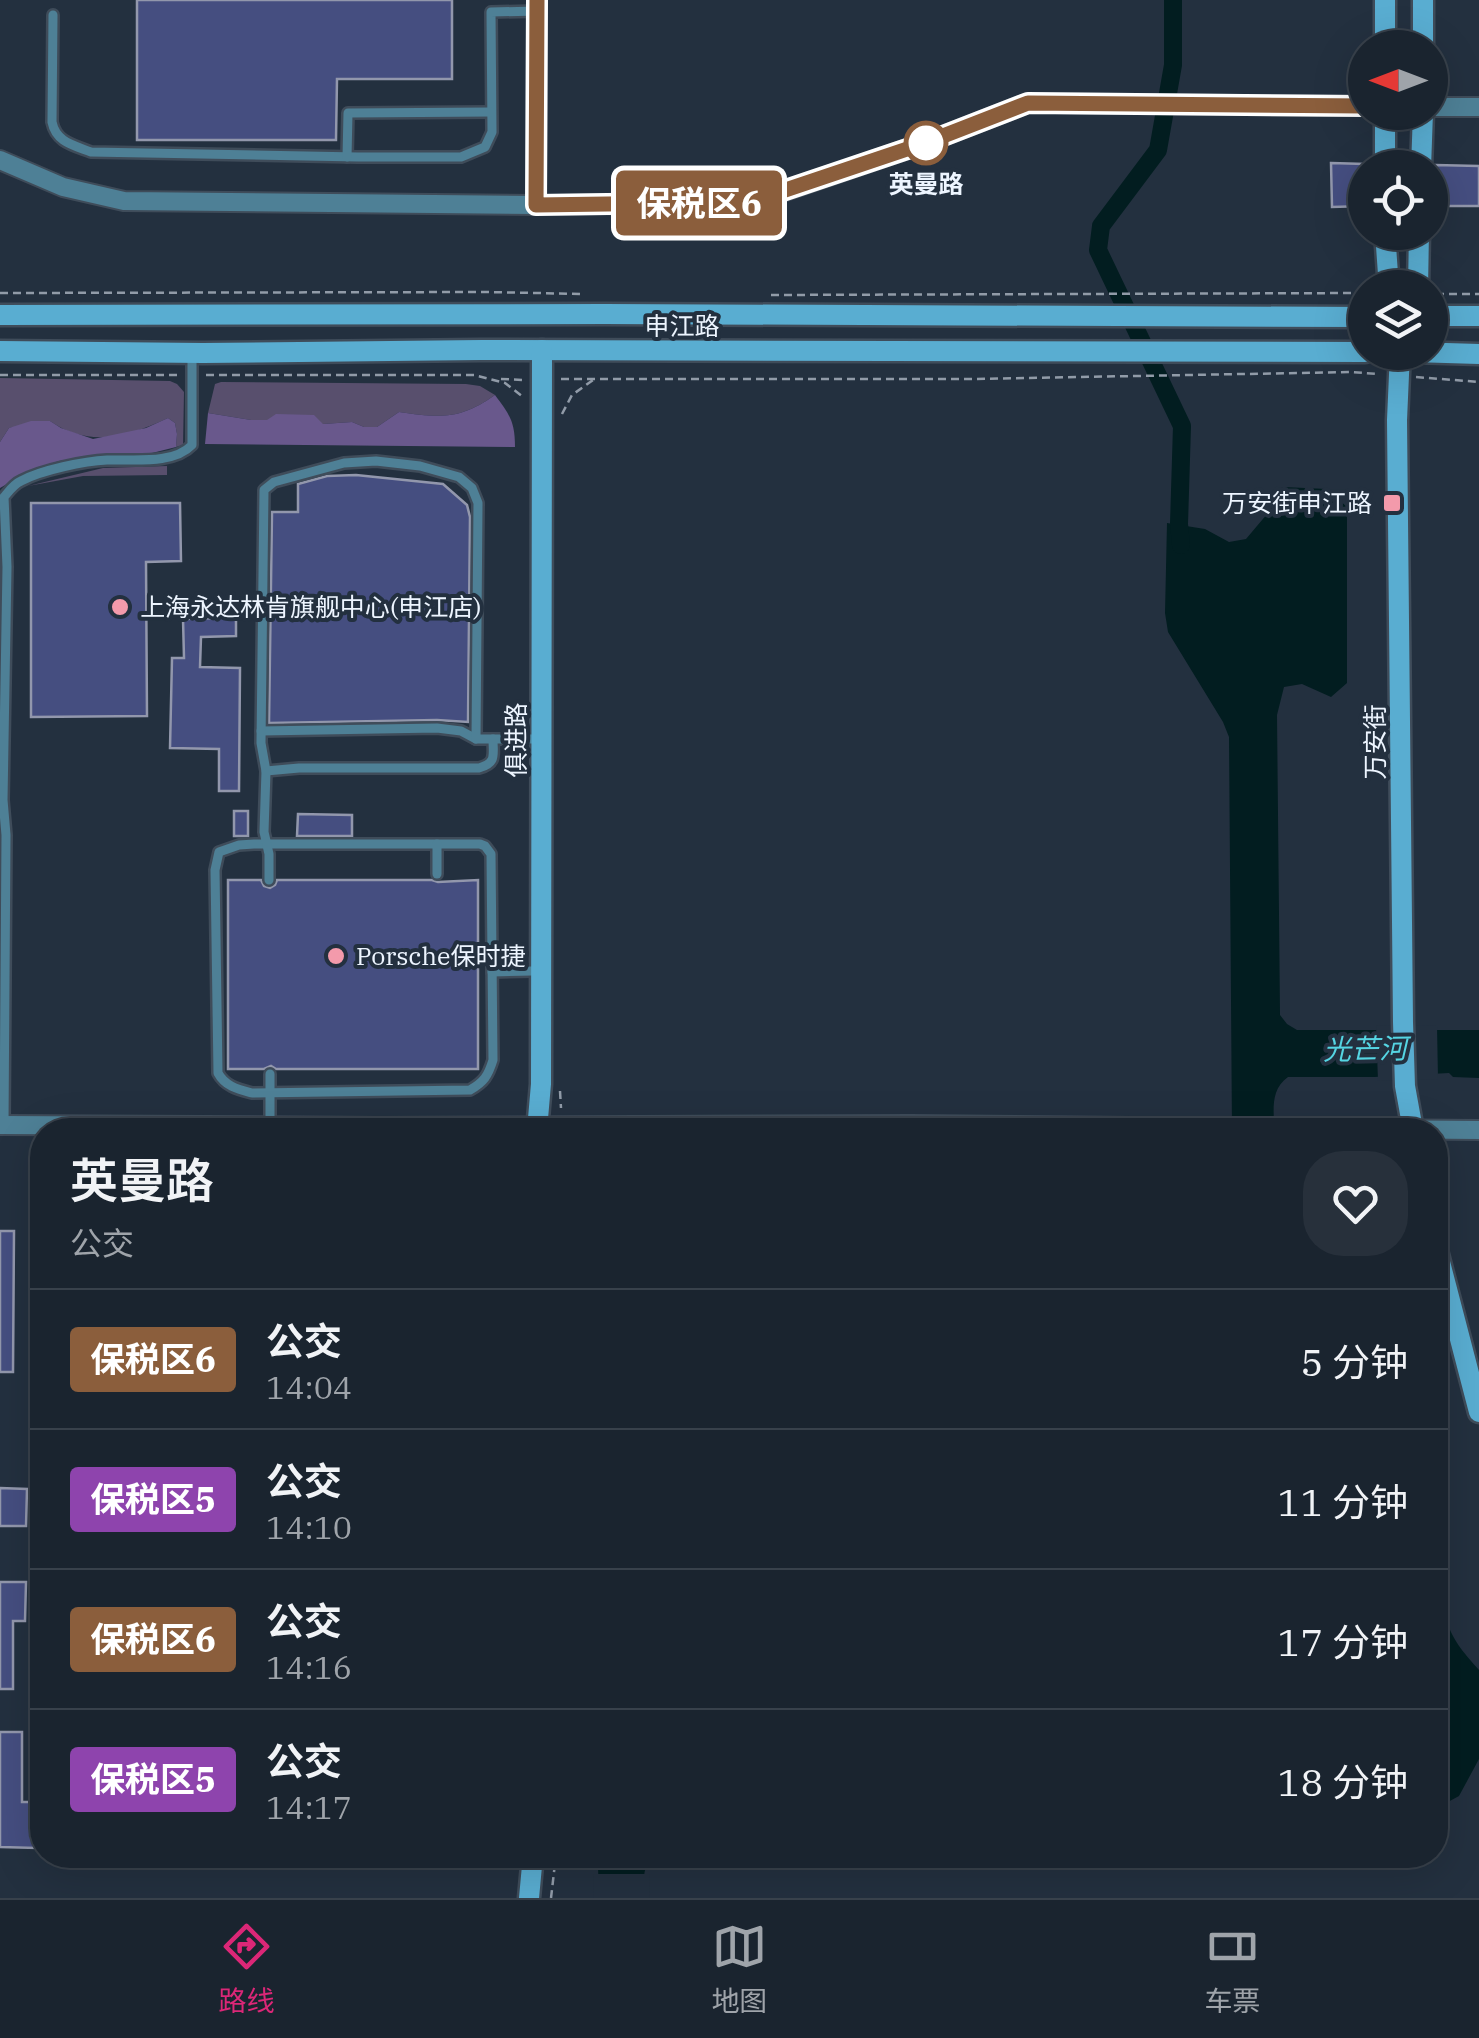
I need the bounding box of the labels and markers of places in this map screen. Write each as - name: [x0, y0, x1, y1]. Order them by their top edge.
- marker: 英曼路: [905, 122, 947, 164]
- place label: 英曼路: [888, 167, 964, 200]
- place label: 万安街申江路: [1222, 486, 1372, 519]
- marker: 万安街申江路: [1381, 492, 1403, 514]
- place label: 上海永达林肯旗舰中心(申江店): [140, 590, 481, 623]
- marker: 上海永达林肯旗舰中心(申江店): [109, 596, 131, 618]
- place label: Porsche保时捷: [356, 939, 525, 972]
- marker: Porsche保时捷: [325, 945, 347, 967]

